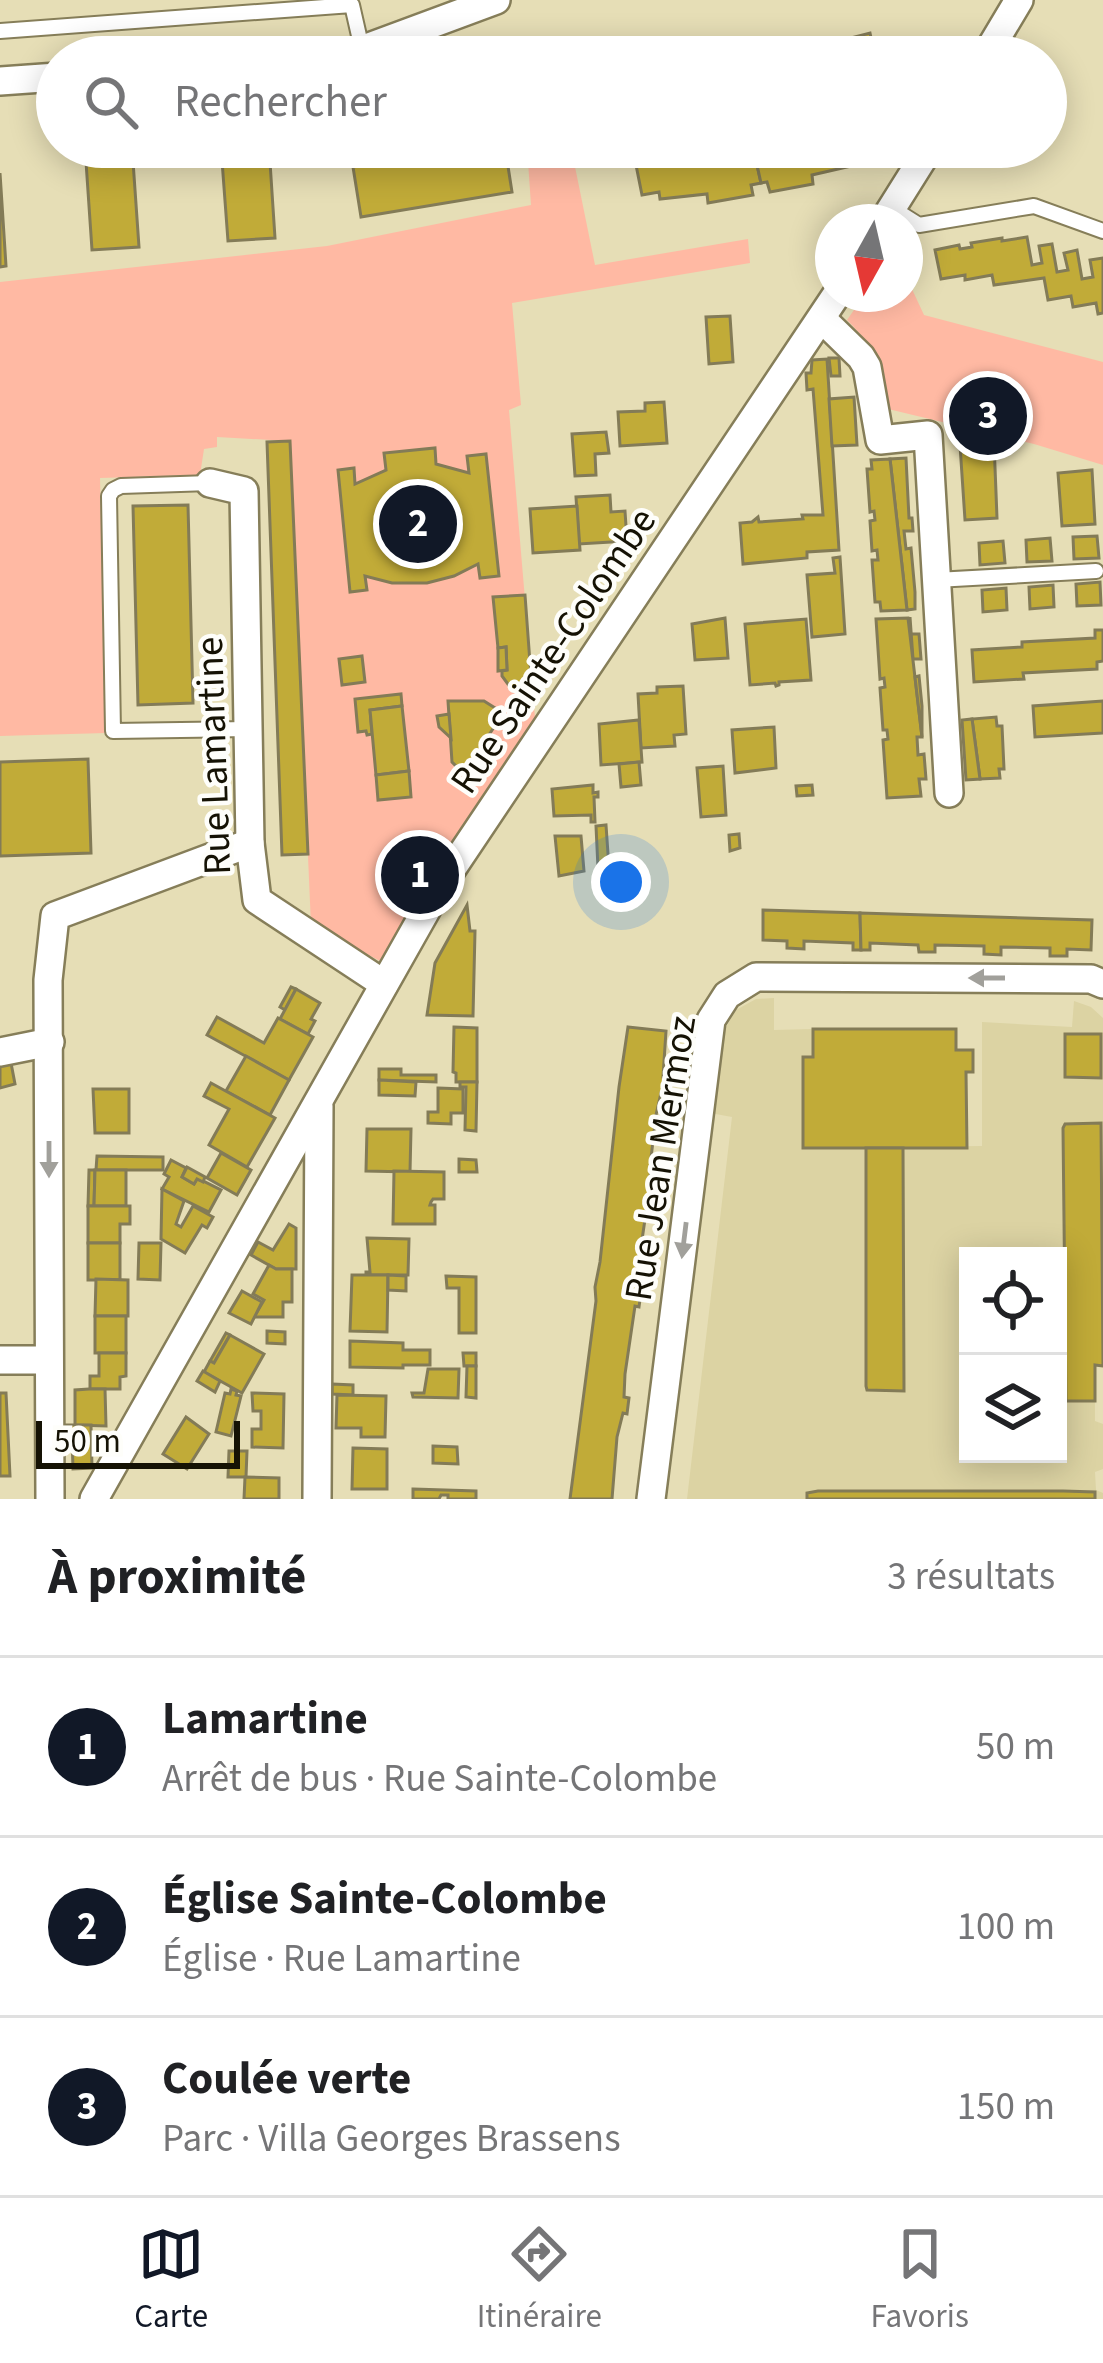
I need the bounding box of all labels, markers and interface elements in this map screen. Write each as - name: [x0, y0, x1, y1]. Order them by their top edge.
- search box: [36, 36, 1067, 168]
- icon: search: [78, 69, 144, 135]
- text: Rechercher: [174, 70, 387, 134]
- north arrow: [815, 204, 923, 312]
- pin: 3: [949, 371, 1027, 461]
- pin: 2: [379, 479, 457, 569]
- street label: Rue Sainte-Colombe: [437, 497, 670, 805]
- street label: Rue Lamartine: [182, 636, 246, 876]
- pin: 1: [381, 830, 459, 920]
- your location: [591, 852, 651, 912]
- one-way arrow: [967, 968, 1005, 988]
- street label: Rue Jean Mermoz: [611, 1012, 711, 1305]
- one-way arrow: [40, 1141, 59, 1179]
- one-way arrow: [674, 1222, 693, 1259]
- map controls: [959, 1247, 1067, 1463]
- button: locate: [959, 1247, 1067, 1355]
- button: layers: [959, 1355, 1067, 1463]
- scale bar: [36, 1415, 240, 1468]
- text: 50 m: [54, 1418, 121, 1465]
- text: À proximité: [48, 1541, 306, 1613]
- text: 3 résultats: [887, 1549, 1055, 1605]
- text: Lamartine: [162, 1687, 368, 1751]
- text: 1: [77, 1719, 97, 1775]
- text: 50 m: [976, 1719, 1055, 1775]
- text: Arrêt de bus · Rue Sainte-Colombe: [162, 1751, 717, 1807]
- text: Église Sainte-Colombe: [162, 1867, 607, 1931]
- text: 2: [77, 1899, 97, 1955]
- text: 100 m: [957, 1899, 1055, 1955]
- text: Église · Rue Lamartine: [162, 1931, 521, 1987]
- text: Coulée verte: [162, 2047, 411, 2111]
- text: 3: [77, 2079, 97, 2135]
- text: 150 m: [957, 2079, 1055, 2135]
- text: Parc · Villa Georges Brassens: [162, 2111, 621, 2167]
- tab: Carte: [134, 2221, 208, 2340]
- tab: Itinéraire: [477, 2221, 602, 2340]
- tab: Favoris: [870, 2221, 969, 2340]

